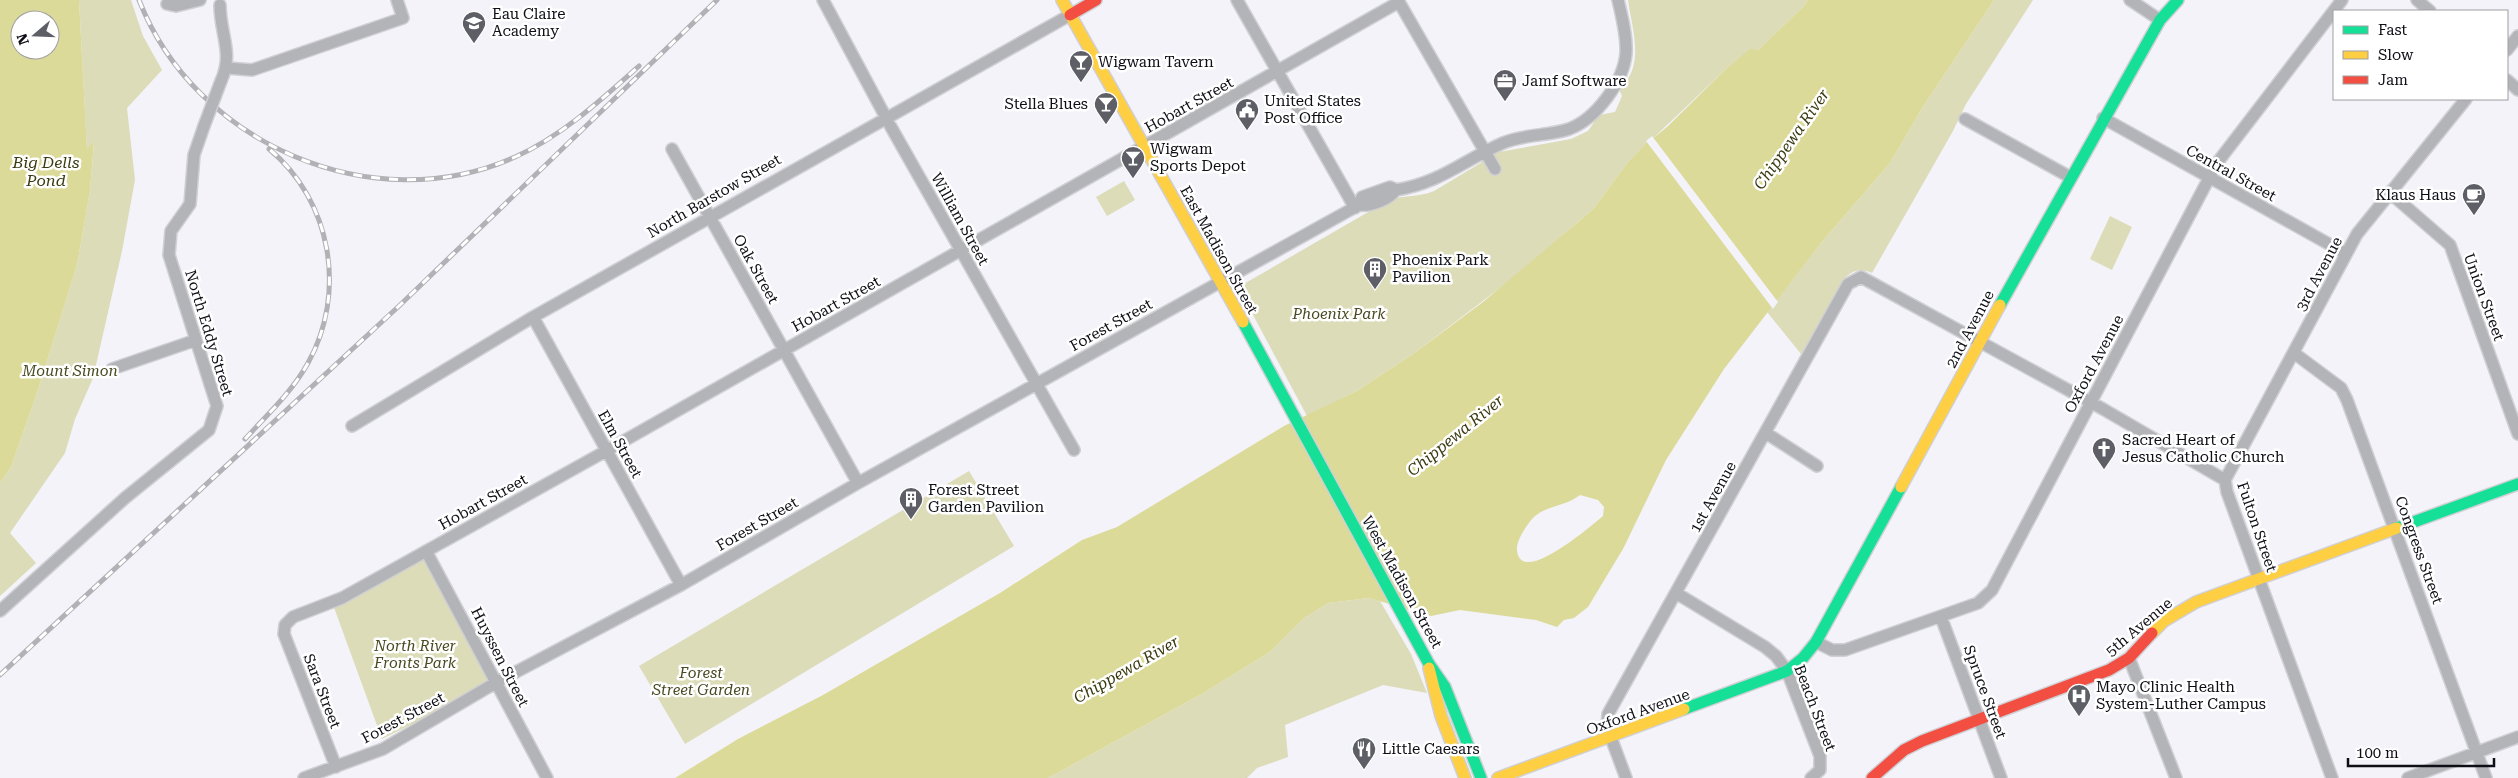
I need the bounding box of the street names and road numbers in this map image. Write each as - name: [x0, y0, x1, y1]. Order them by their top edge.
- street label: Hobart Street: [1142, 73, 1237, 137]
- street label: Central Street: [2183, 141, 2279, 205]
- street label: North Barstow Street: [644, 150, 784, 242]
- street label: William Street: [927, 170, 993, 269]
- street label: East Madison Street: [1176, 183, 1262, 318]
- street label: Oak Street: [730, 231, 783, 307]
- street label: 3rd Avenue: [2292, 234, 2346, 314]
- street label: Union Street: [2460, 251, 2508, 344]
- street label: North Eddy Street: [181, 268, 237, 399]
- street label: Hobart Street: [789, 272, 884, 336]
- street label: 2nd Avenue: [1942, 287, 1998, 371]
- street label: Forest Street: [1067, 295, 1156, 355]
- street label: Oxford Avenue: [2061, 312, 2127, 416]
- street label: Elm Street: [594, 407, 646, 481]
- street label: 1st Avenue: [1686, 458, 1740, 536]
- street label: Hobart Street: [436, 470, 531, 534]
- street label: Fulton Street: [2233, 480, 2281, 575]
- street label: Forest Street: [713, 493, 801, 555]
- street label: Congress Street: [2391, 494, 2447, 607]
- street label: West Madison Street: [1358, 513, 1446, 652]
- street label: 5th Avenue: [2102, 594, 2176, 660]
- street label: Huyssen Street: [467, 604, 533, 710]
- street label: Spruce Street: [1960, 643, 2010, 742]
- street label: Sara Street: [300, 651, 345, 731]
- street label: Beach Street: [1790, 662, 1840, 754]
- street label: Oxford Avenue: [1584, 685, 1692, 739]
- street label: Forest Street: [358, 688, 448, 747]

